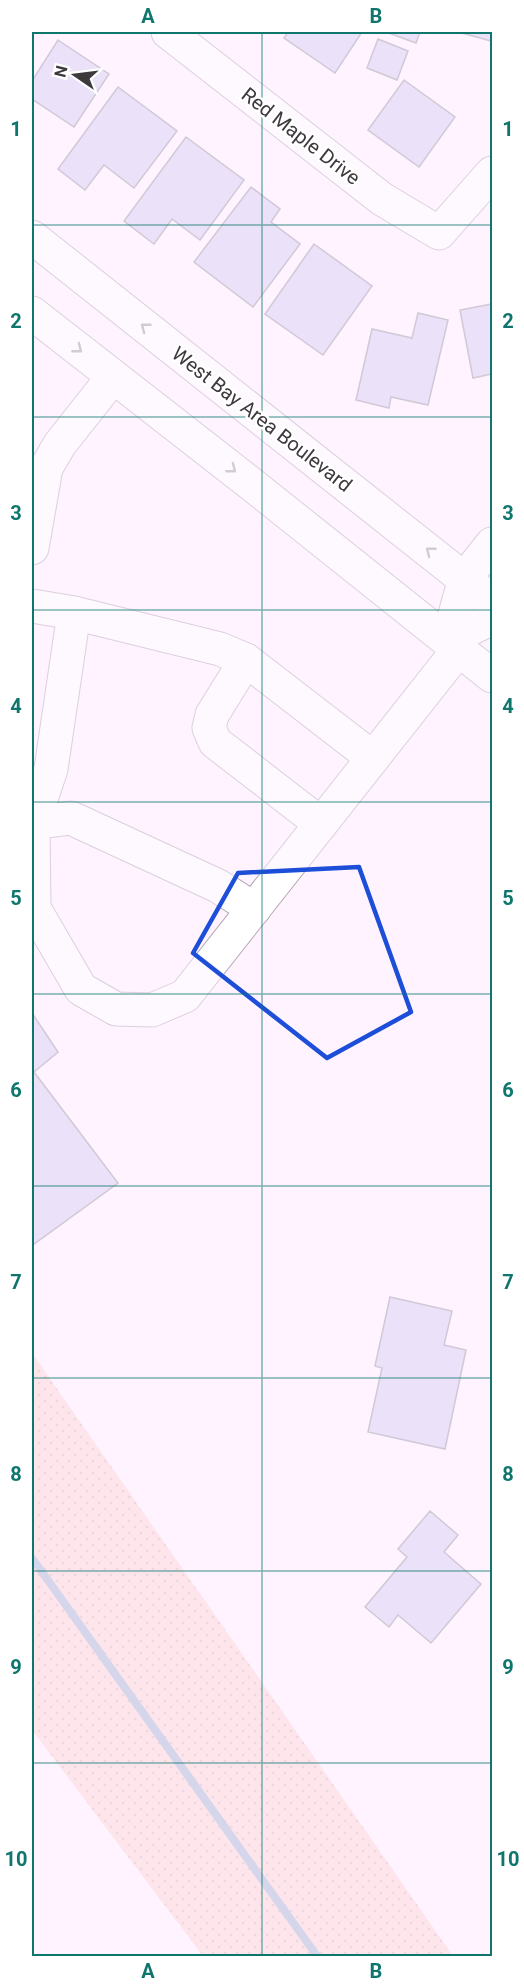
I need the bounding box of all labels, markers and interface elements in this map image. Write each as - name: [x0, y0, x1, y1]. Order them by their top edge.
- text: A: [141, 4, 155, 28]
- text: B: [370, 4, 382, 28]
- north arrow: [45, 45, 105, 105]
- text: N: [50, 64, 72, 79]
- street label: Red Maple Drive: [237, 82, 365, 190]
- text: 1: [10, 117, 22, 141]
- text: 1: [502, 117, 514, 141]
- text: 2: [10, 309, 22, 333]
- text: 2: [502, 309, 514, 333]
- one-way arrow: [141, 323, 152, 334]
- street label: West Bay Area Boulevard: [167, 341, 357, 497]
- one-way arrow: [71, 342, 82, 353]
- one-way arrow: [225, 461, 236, 472]
- text: 3: [10, 501, 22, 525]
- text: 3: [502, 501, 514, 525]
- one-way arrow: [426, 548, 437, 559]
- text: 4: [10, 694, 22, 718]
- text: 4: [502, 694, 514, 718]
- text: 5: [10, 886, 22, 910]
- text: 5: [502, 886, 514, 910]
- text: 6: [10, 1078, 22, 1102]
- text: 6: [502, 1078, 514, 1102]
- text: 7: [10, 1270, 22, 1294]
- text: 7: [502, 1270, 514, 1294]
- text: 8: [10, 1462, 22, 1486]
- text: 8: [502, 1462, 514, 1486]
- text: 9: [10, 1655, 22, 1679]
- text: 9: [502, 1655, 514, 1679]
- text: 10: [5, 1847, 27, 1871]
- text: 10: [497, 1847, 519, 1871]
- text: A: [141, 1959, 155, 1983]
- text: B: [370, 1959, 382, 1983]

